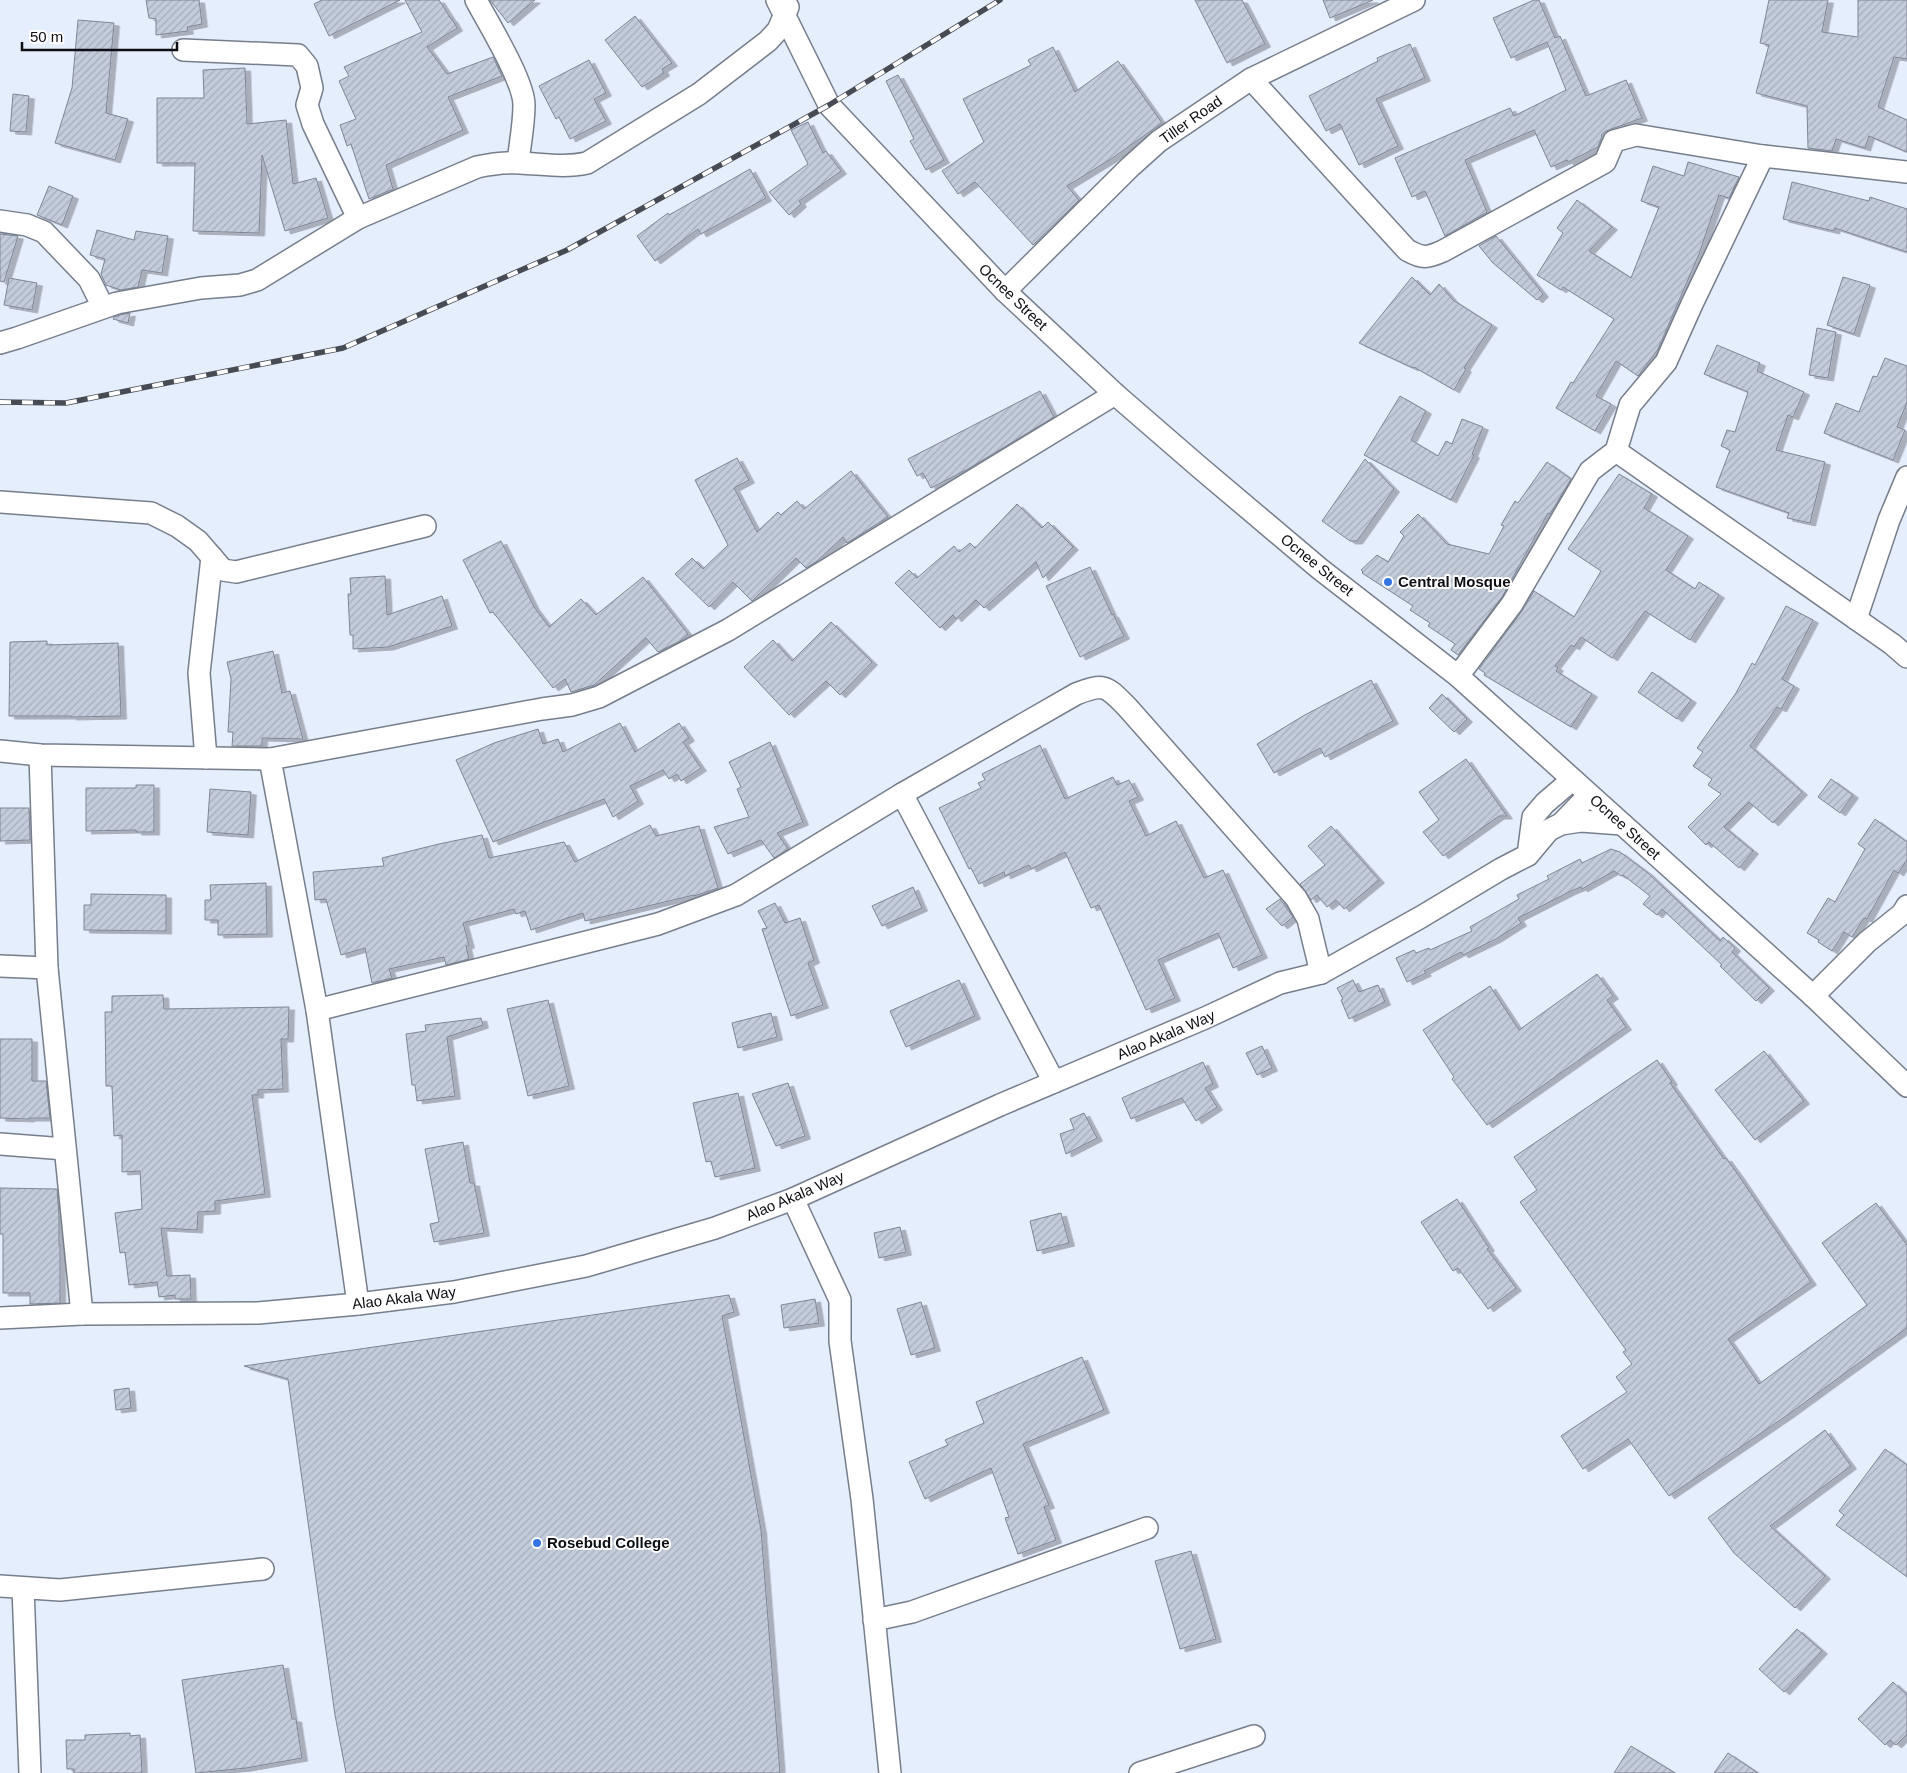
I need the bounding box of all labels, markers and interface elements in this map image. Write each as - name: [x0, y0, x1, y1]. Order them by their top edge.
- scale bar: [22, 20, 178, 52]
- text: 50 m: [30, 28, 63, 45]
- street label: Tiller Road: [1156, 92, 1225, 147]
- street label: Ocnee Street: [976, 260, 1052, 334]
- street label: Ocnee Street: [1278, 530, 1358, 600]
- place label: Central Mosque: [1398, 573, 1511, 590]
- marker: Central Mosque: [1382, 576, 1394, 588]
- street label: Ocnee Street: [1587, 791, 1664, 863]
- street label: Alao Akala Way: [1114, 1006, 1218, 1063]
- street label: Alao Akala Way: [743, 1167, 847, 1224]
- street label: Alao Akala Way: [351, 1283, 457, 1312]
- place label: Rosebud College: [547, 1534, 670, 1551]
- marker: Rosebud College: [531, 1537, 543, 1549]

